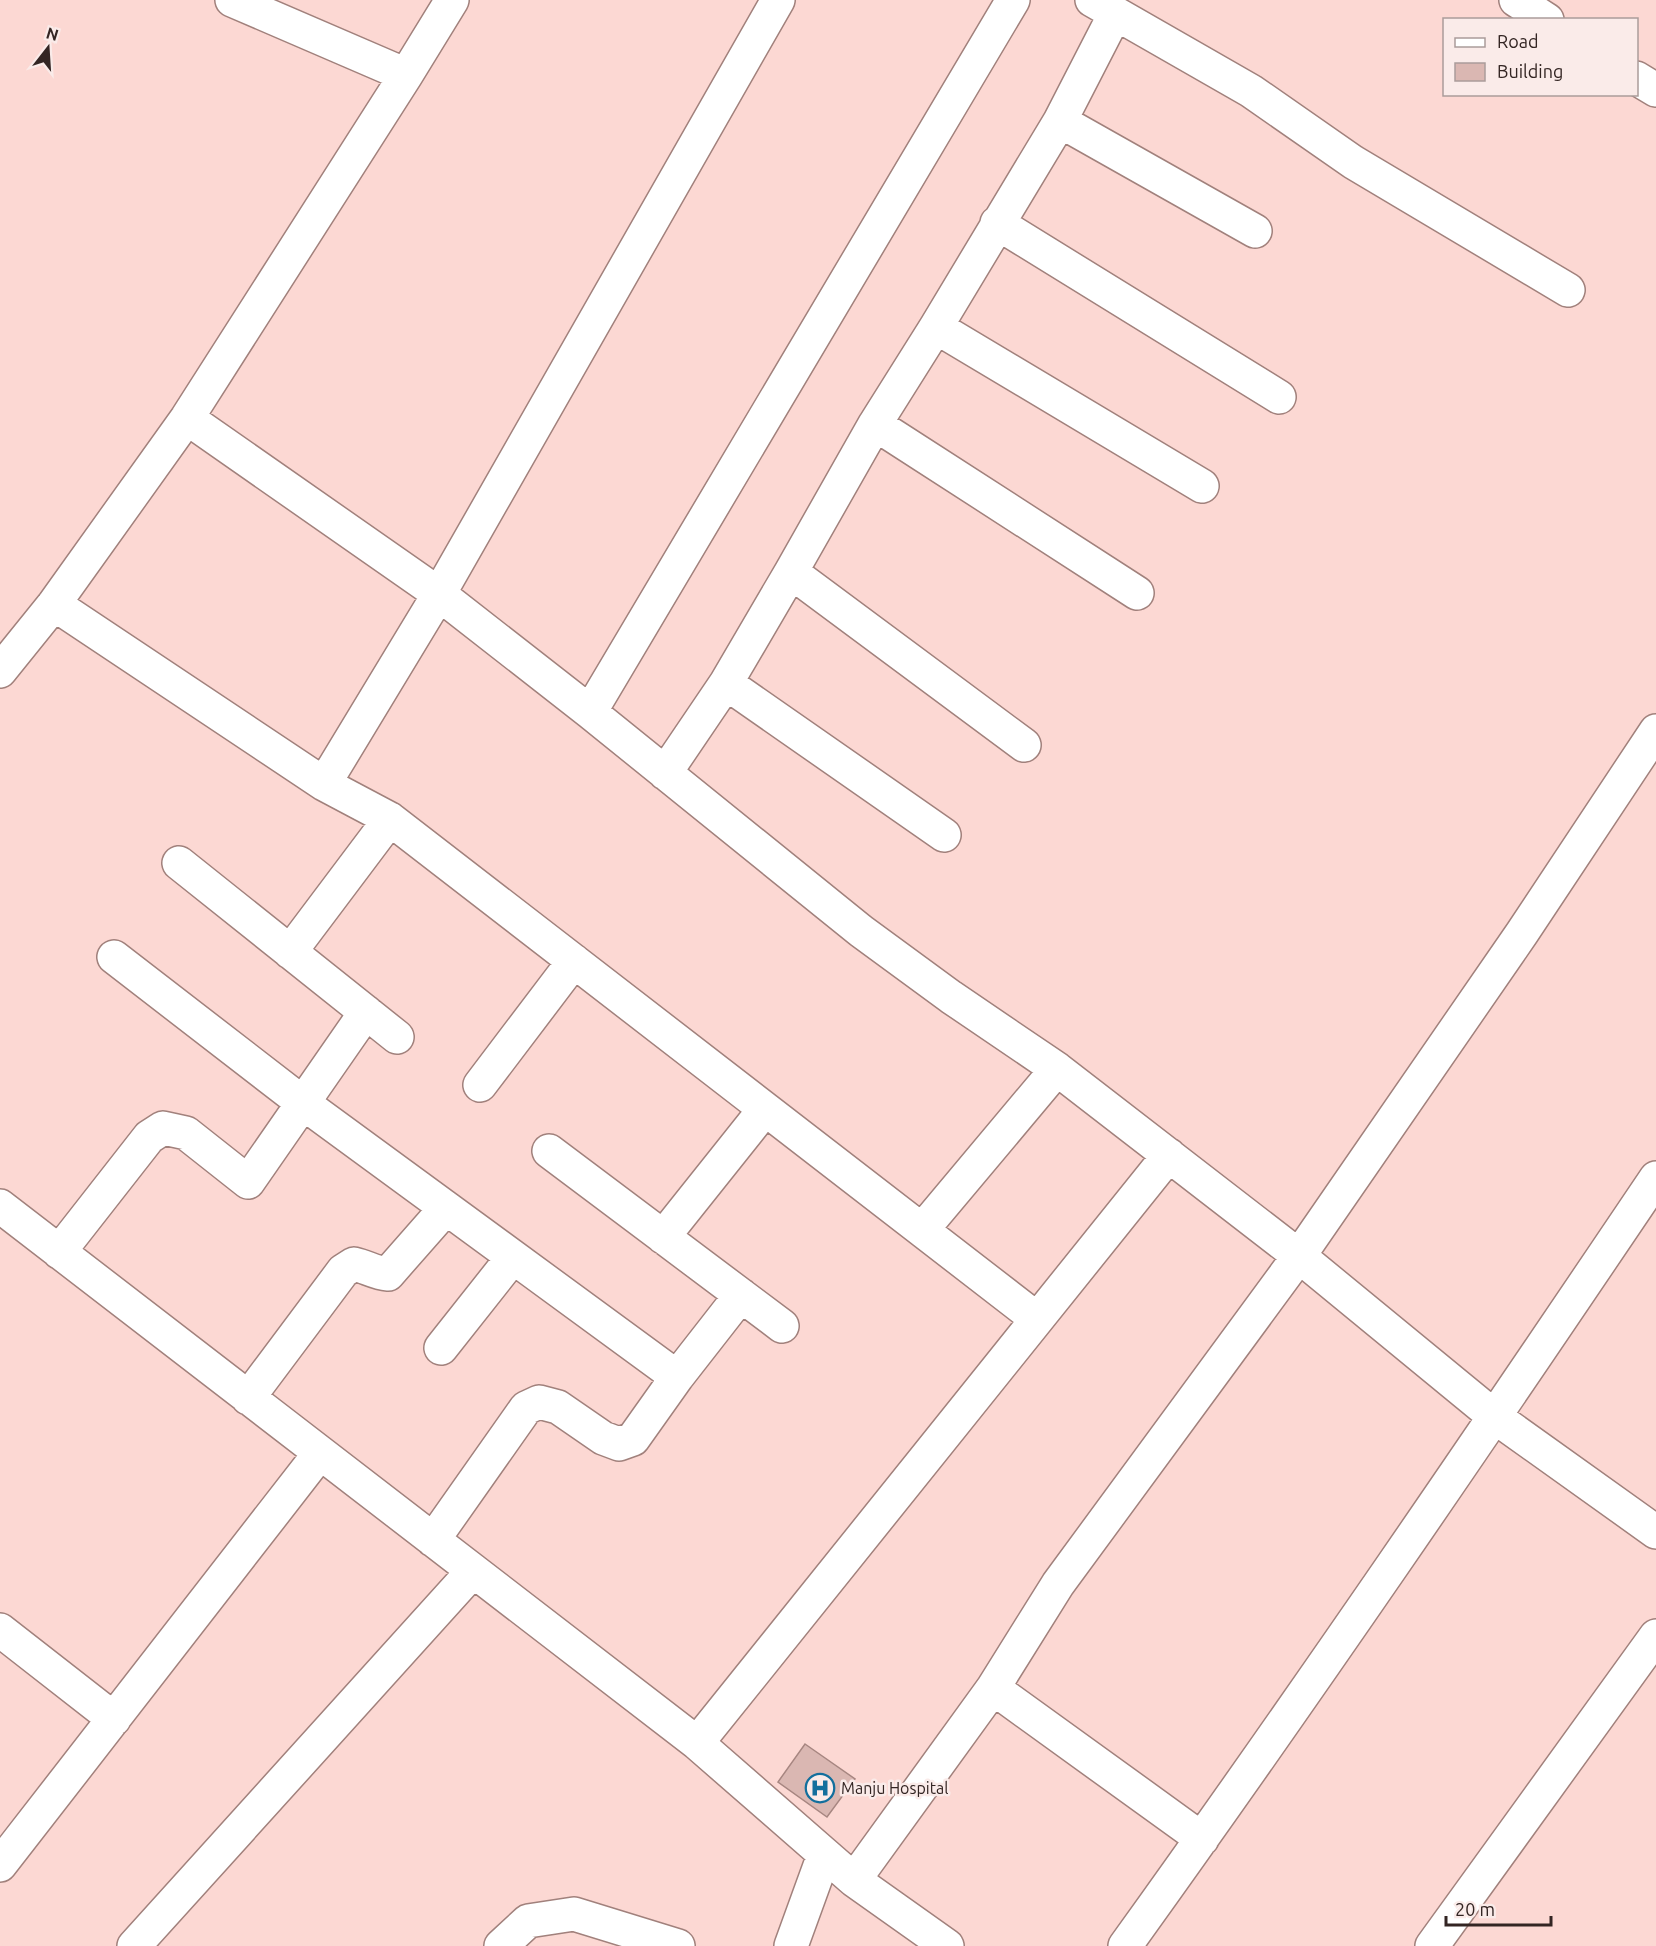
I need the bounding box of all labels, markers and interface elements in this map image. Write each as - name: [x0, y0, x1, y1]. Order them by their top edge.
- north arrow: [18, 18, 78, 78]
- legend: [1443, 18, 1638, 96]
- text: N: [44, 23, 61, 44]
- text: Road: [1497, 31, 1539, 51]
- text: Building: [1497, 61, 1563, 81]
- hospital icon: Manju Hospital: [804, 1772, 836, 1804]
- place label: Manju Hospital: [841, 1779, 948, 1797]
- scale bar: [1446, 1889, 1551, 1927]
- text: 20 m: [1455, 1899, 1495, 1919]

